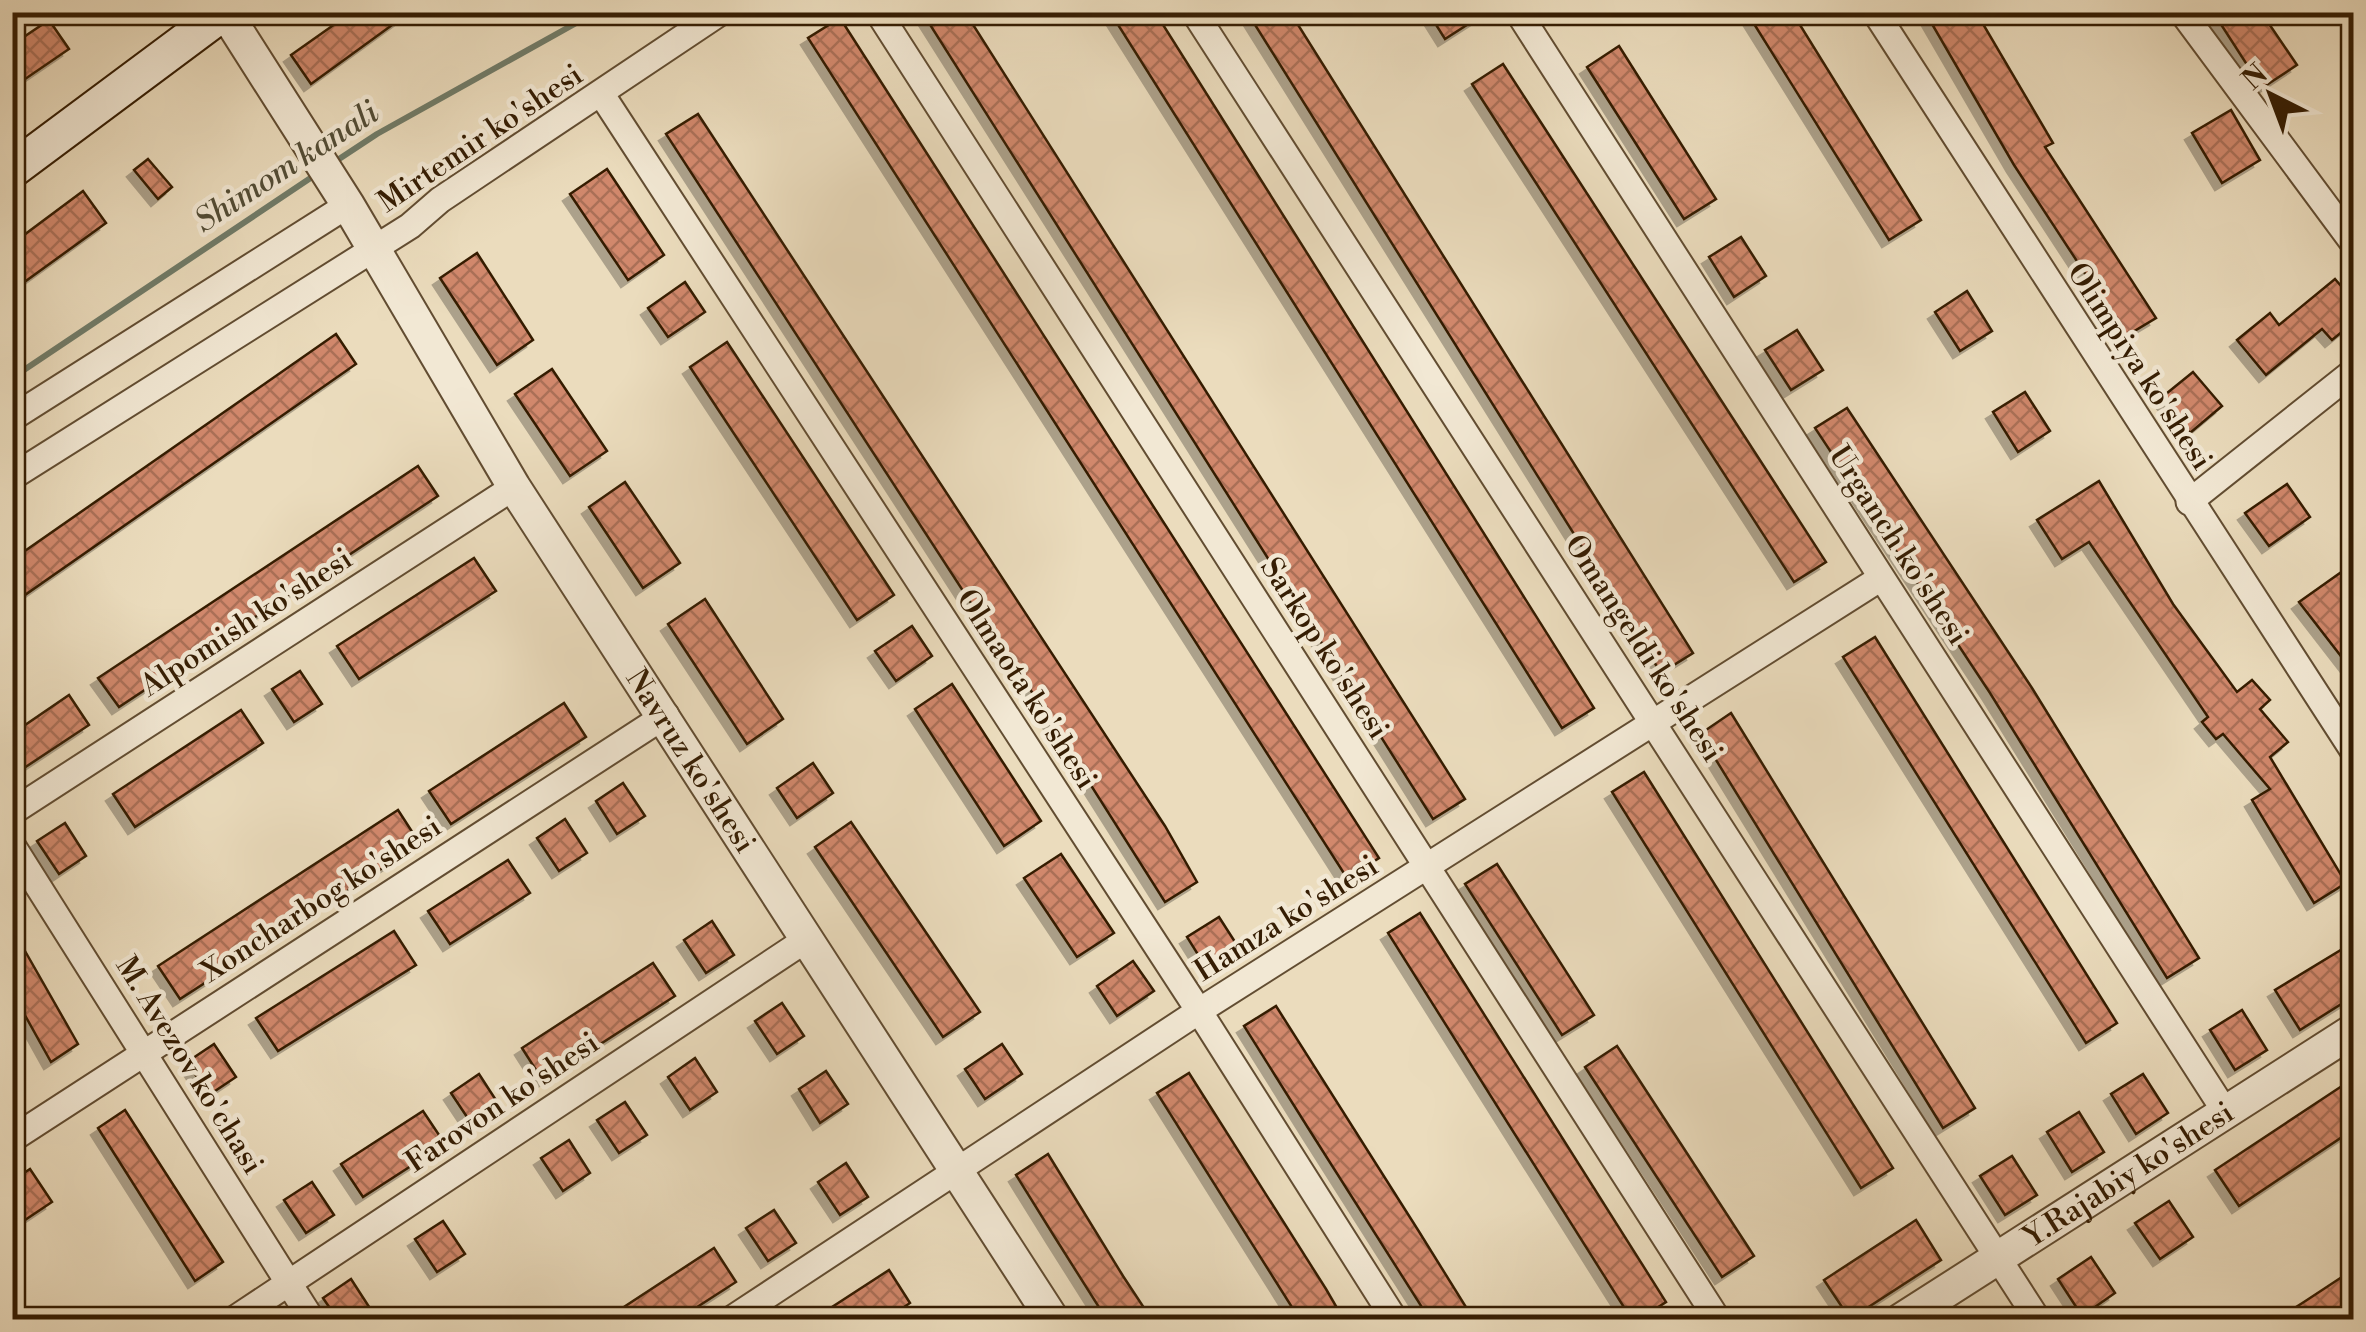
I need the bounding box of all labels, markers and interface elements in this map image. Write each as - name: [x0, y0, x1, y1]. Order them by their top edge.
- north arrow: [2221, 45, 2321, 145]
- street label: Mirtemir ko'shesi: [371, 56, 590, 221]
- text: N: [2235, 57, 2275, 98]
- water label: Shimom kanali: [187, 92, 386, 241]
- street label: Olimpiya ko'shesi: [2058, 256, 2220, 477]
- street label: Urganch ko'shesi: [1820, 439, 1977, 652]
- street label: Omangeldi ko'shesi: [1556, 528, 1731, 769]
- street label: Alpomish ko'shesi: [133, 540, 360, 706]
- street label: Sarkop ko'shesi: [1251, 551, 1397, 747]
- street label: Olmaota ko'shesi: [947, 582, 1105, 797]
- street label: Navruz ko'shesi: [617, 662, 764, 860]
- street label: Xoncharbog ko'shesi: [193, 808, 449, 992]
- street label: Hamza ko'shesi: [1188, 847, 1385, 990]
- street label: M. Avezov ko'chasi: [107, 949, 272, 1182]
- street label: Farovon ko'shesi: [399, 1024, 607, 1182]
- street label: Y.Rajabiy ko'shesi: [2015, 1094, 2241, 1258]

